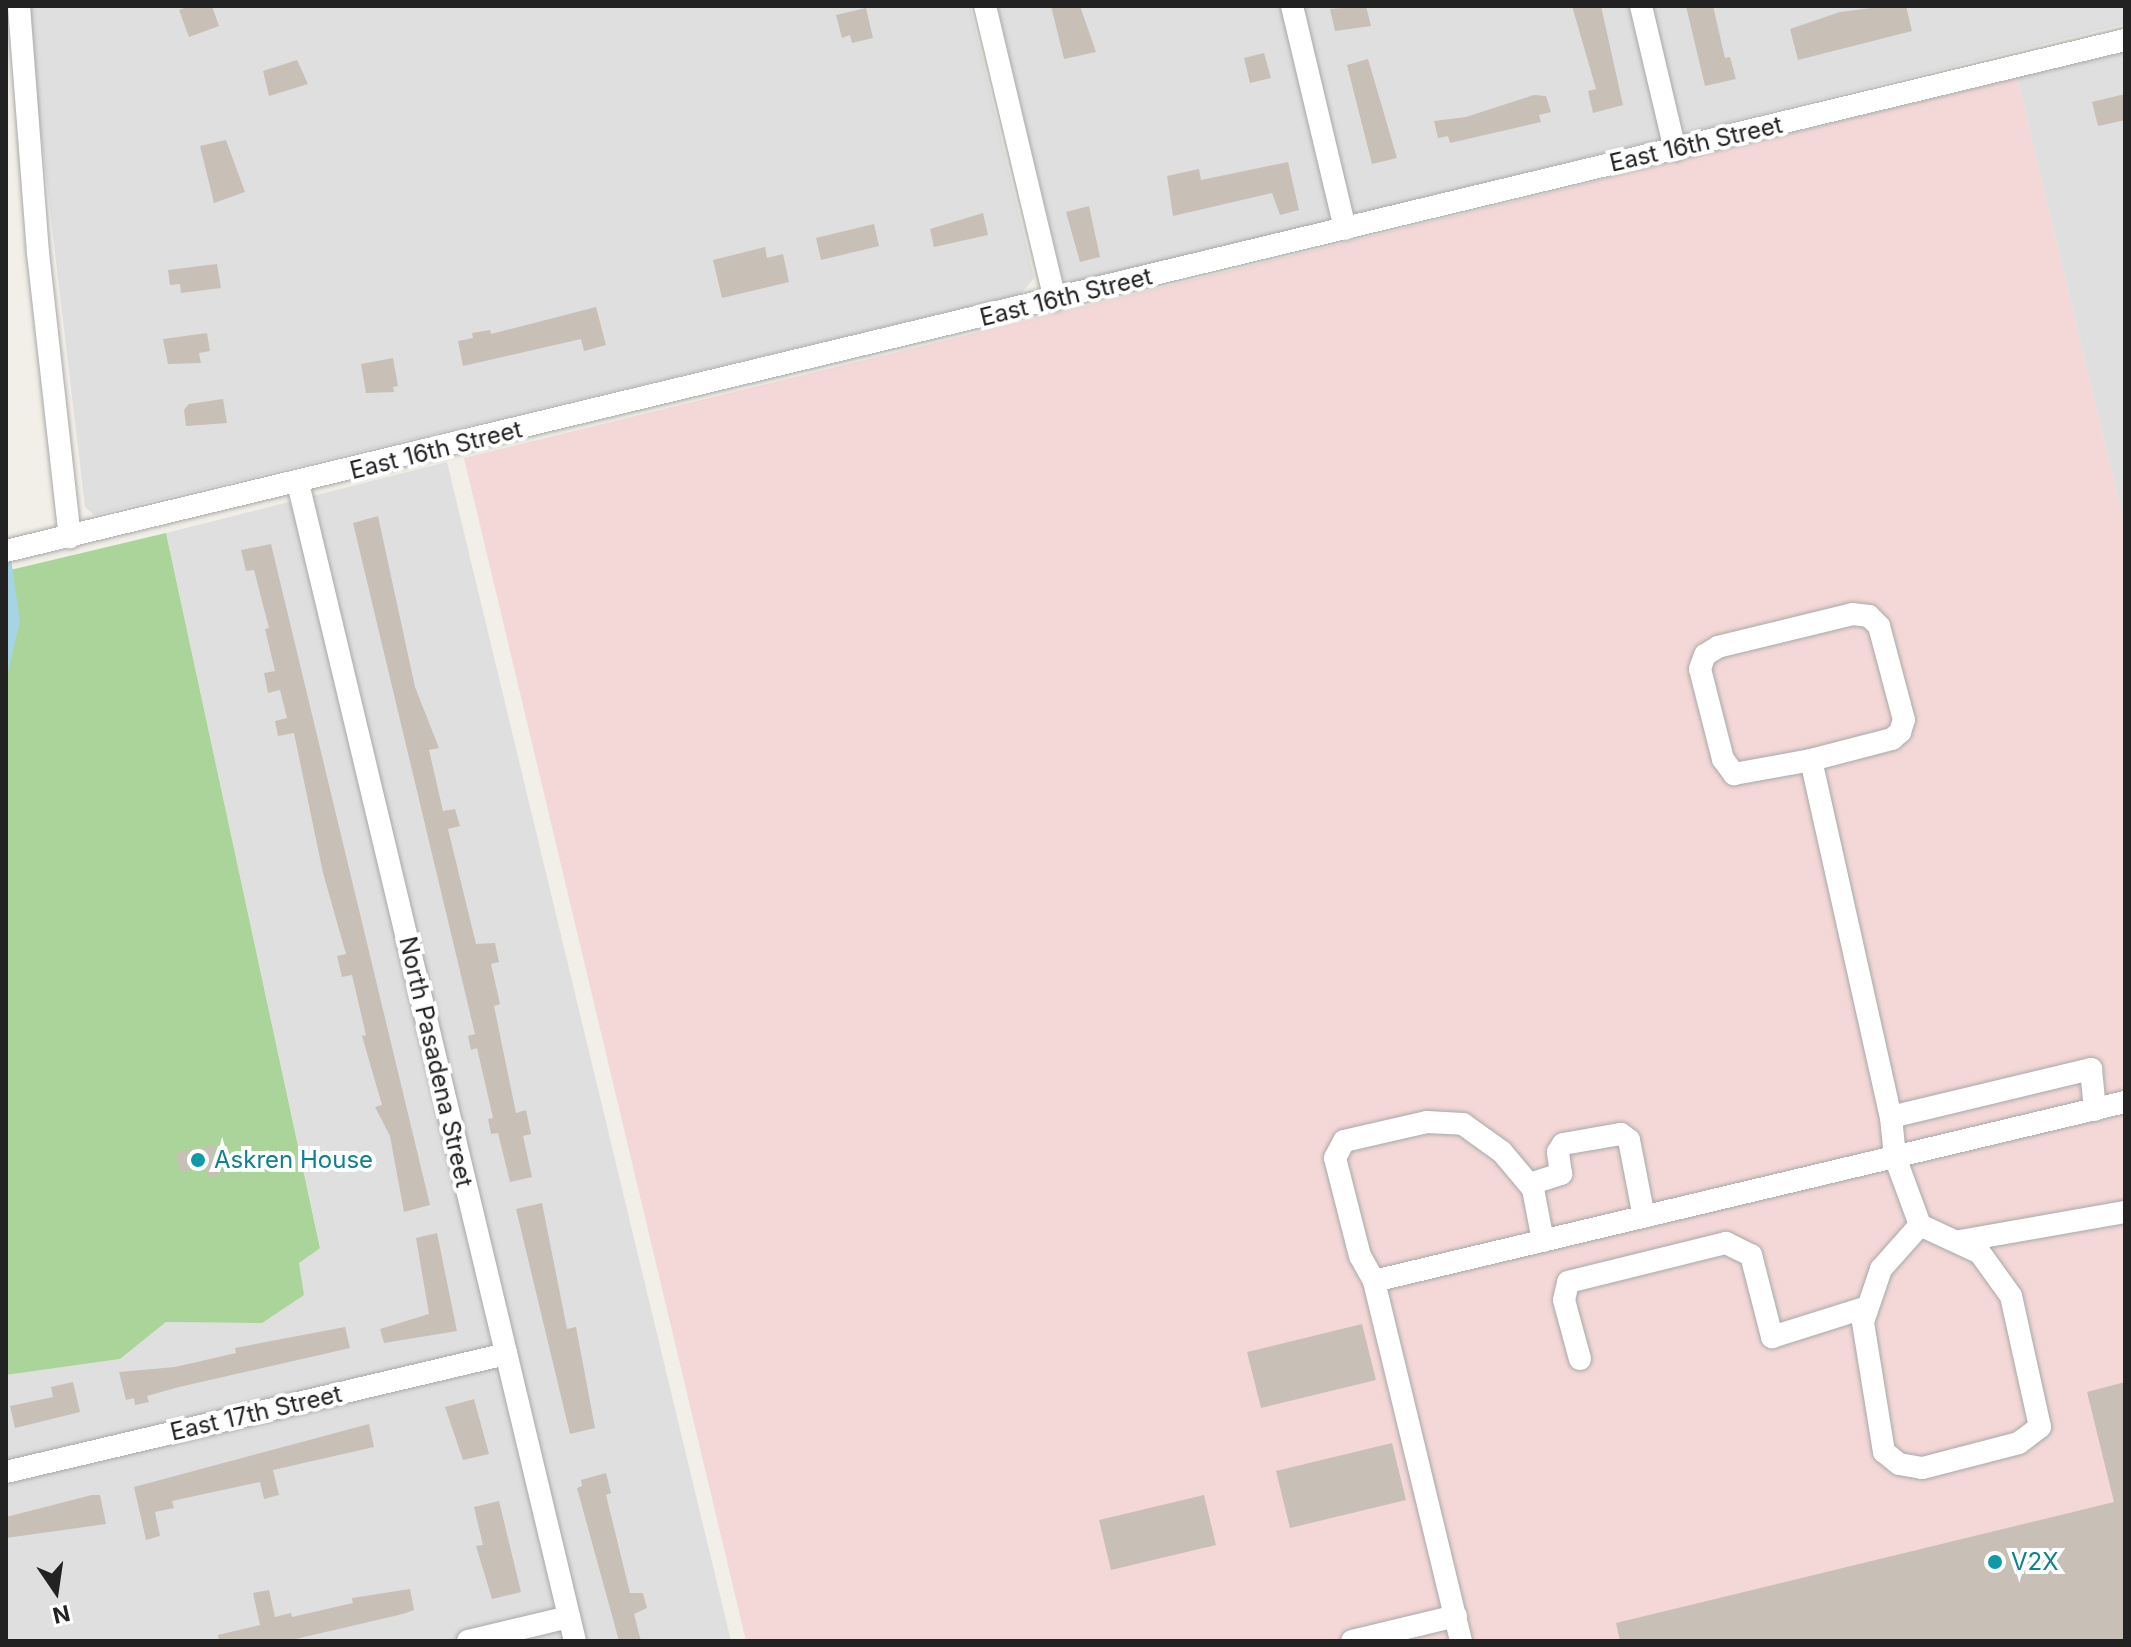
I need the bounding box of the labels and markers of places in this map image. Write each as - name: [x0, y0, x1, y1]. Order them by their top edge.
- place label: Askren House: [214, 1146, 373, 1174]
- marker: Askren House: [189, 1151, 207, 1169]
- place label: V2X: [2011, 1548, 2059, 1576]
- marker: V2X: [1986, 1553, 2004, 1571]

